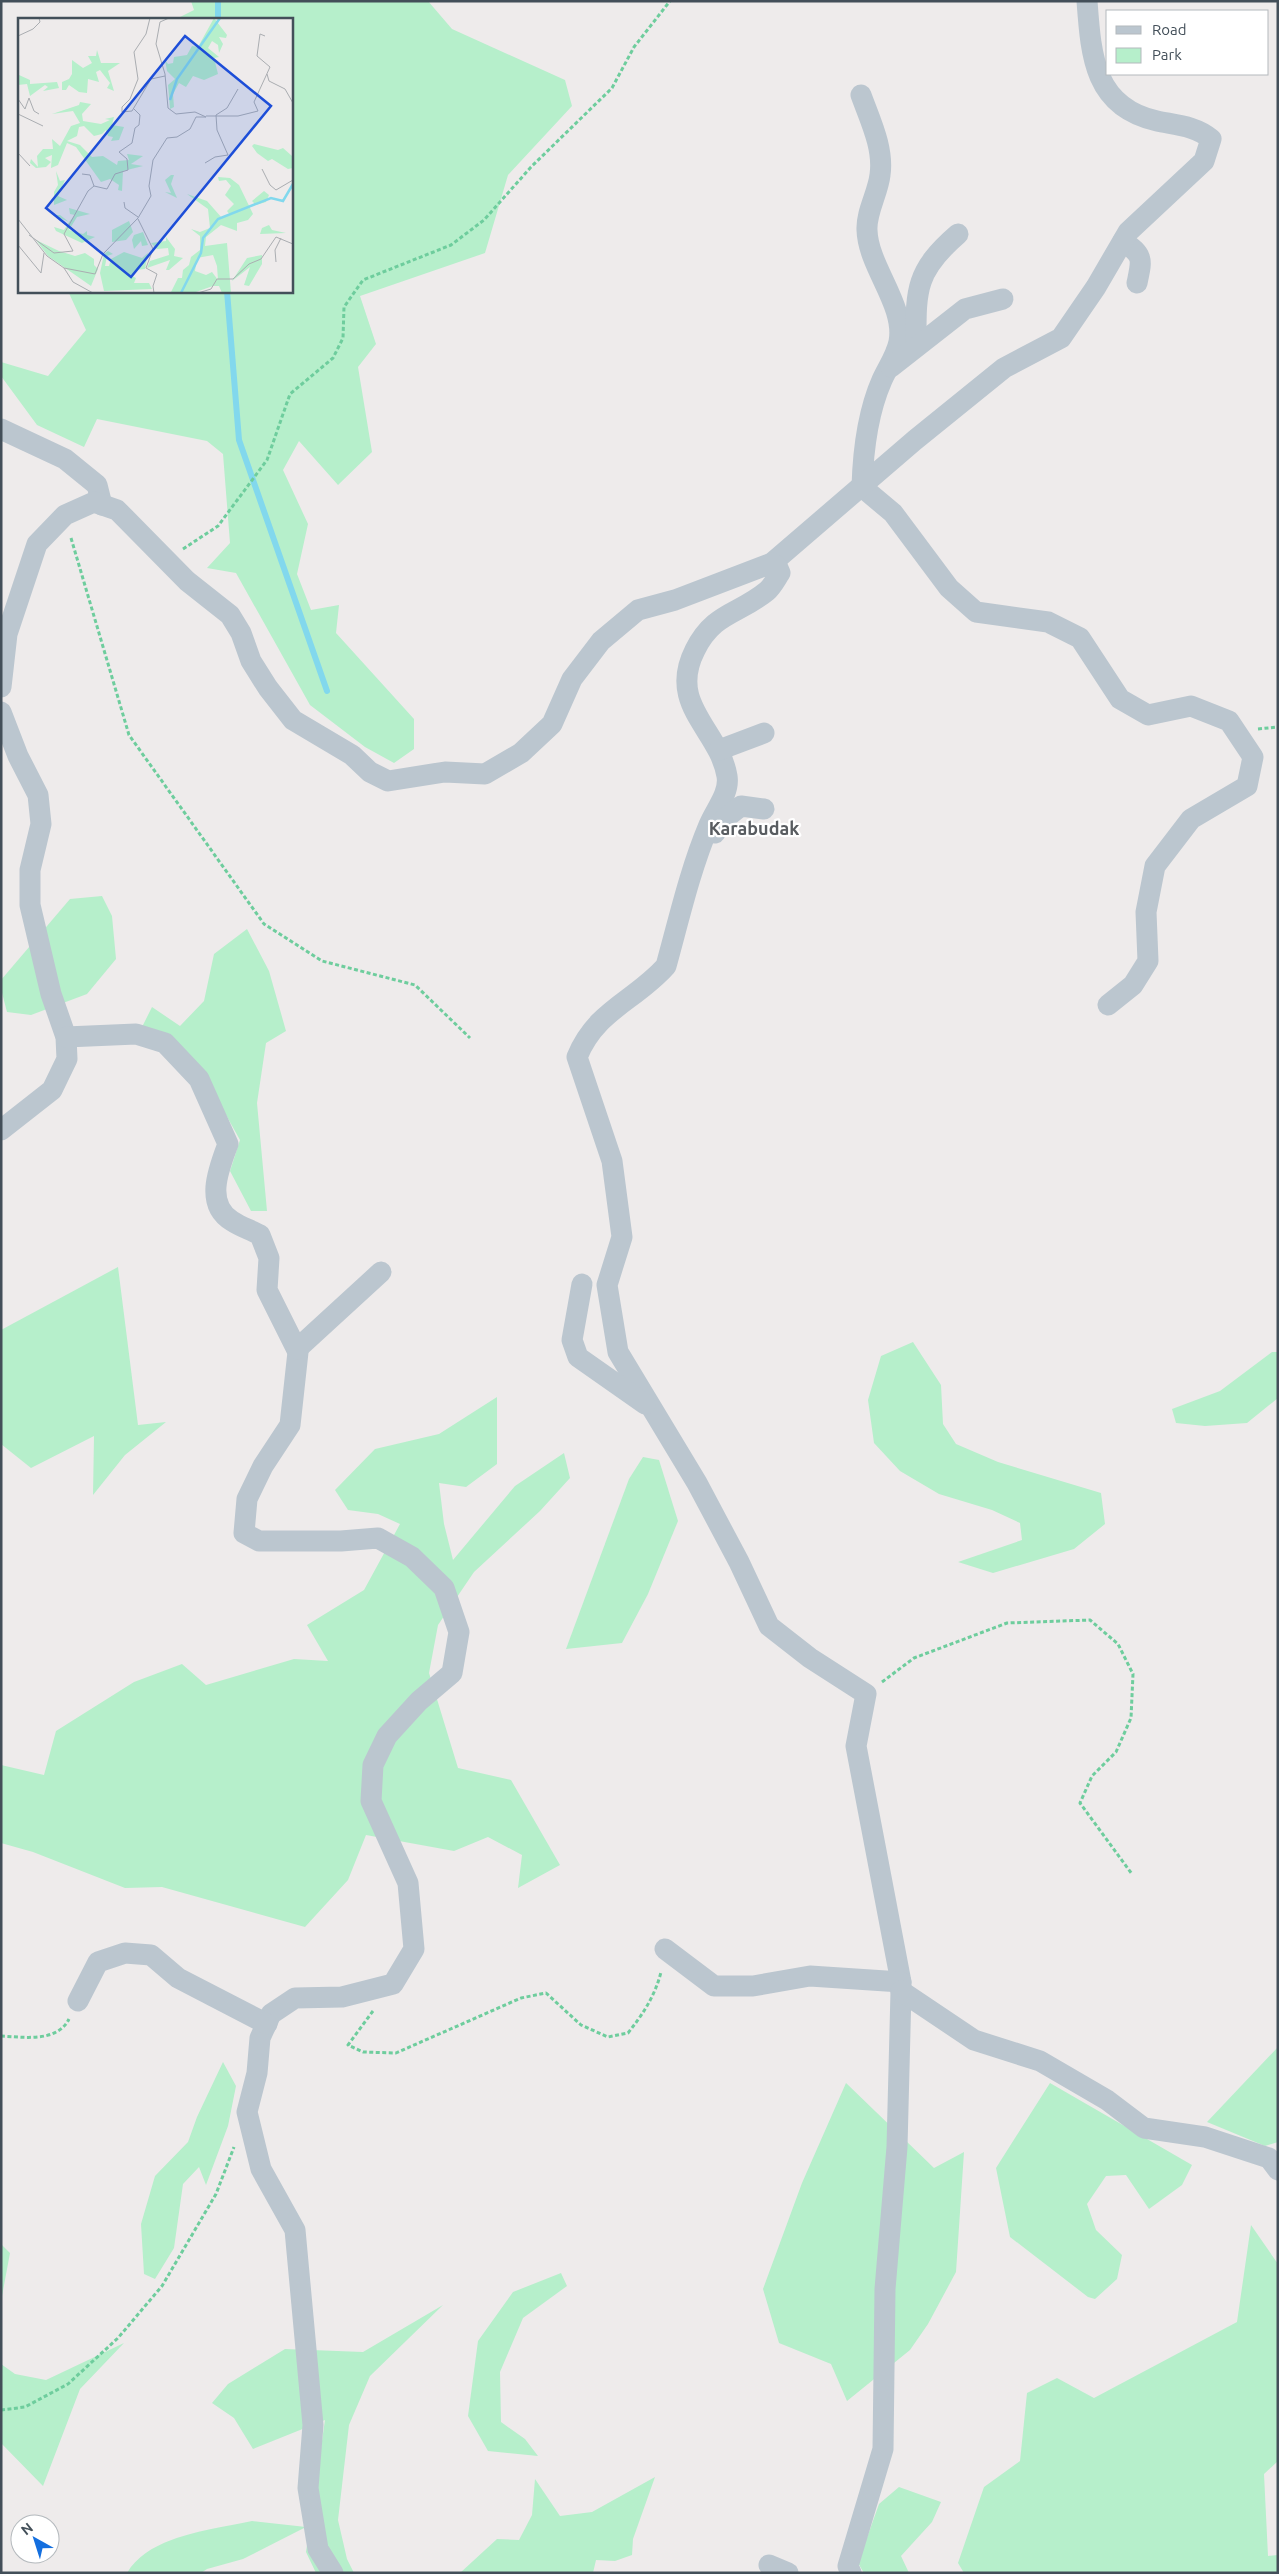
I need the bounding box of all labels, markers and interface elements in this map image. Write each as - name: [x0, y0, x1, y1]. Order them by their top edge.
- legend: [1106, 10, 1269, 75]
- inset map: [18, 18, 292, 292]
- text: Road: [1152, 21, 1187, 38]
- text: Park: [1152, 46, 1182, 63]
- district label: Karabudak: [709, 818, 799, 838]
- north arrow: [10, 2514, 60, 2564]
- text: N: [18, 2519, 36, 2538]

